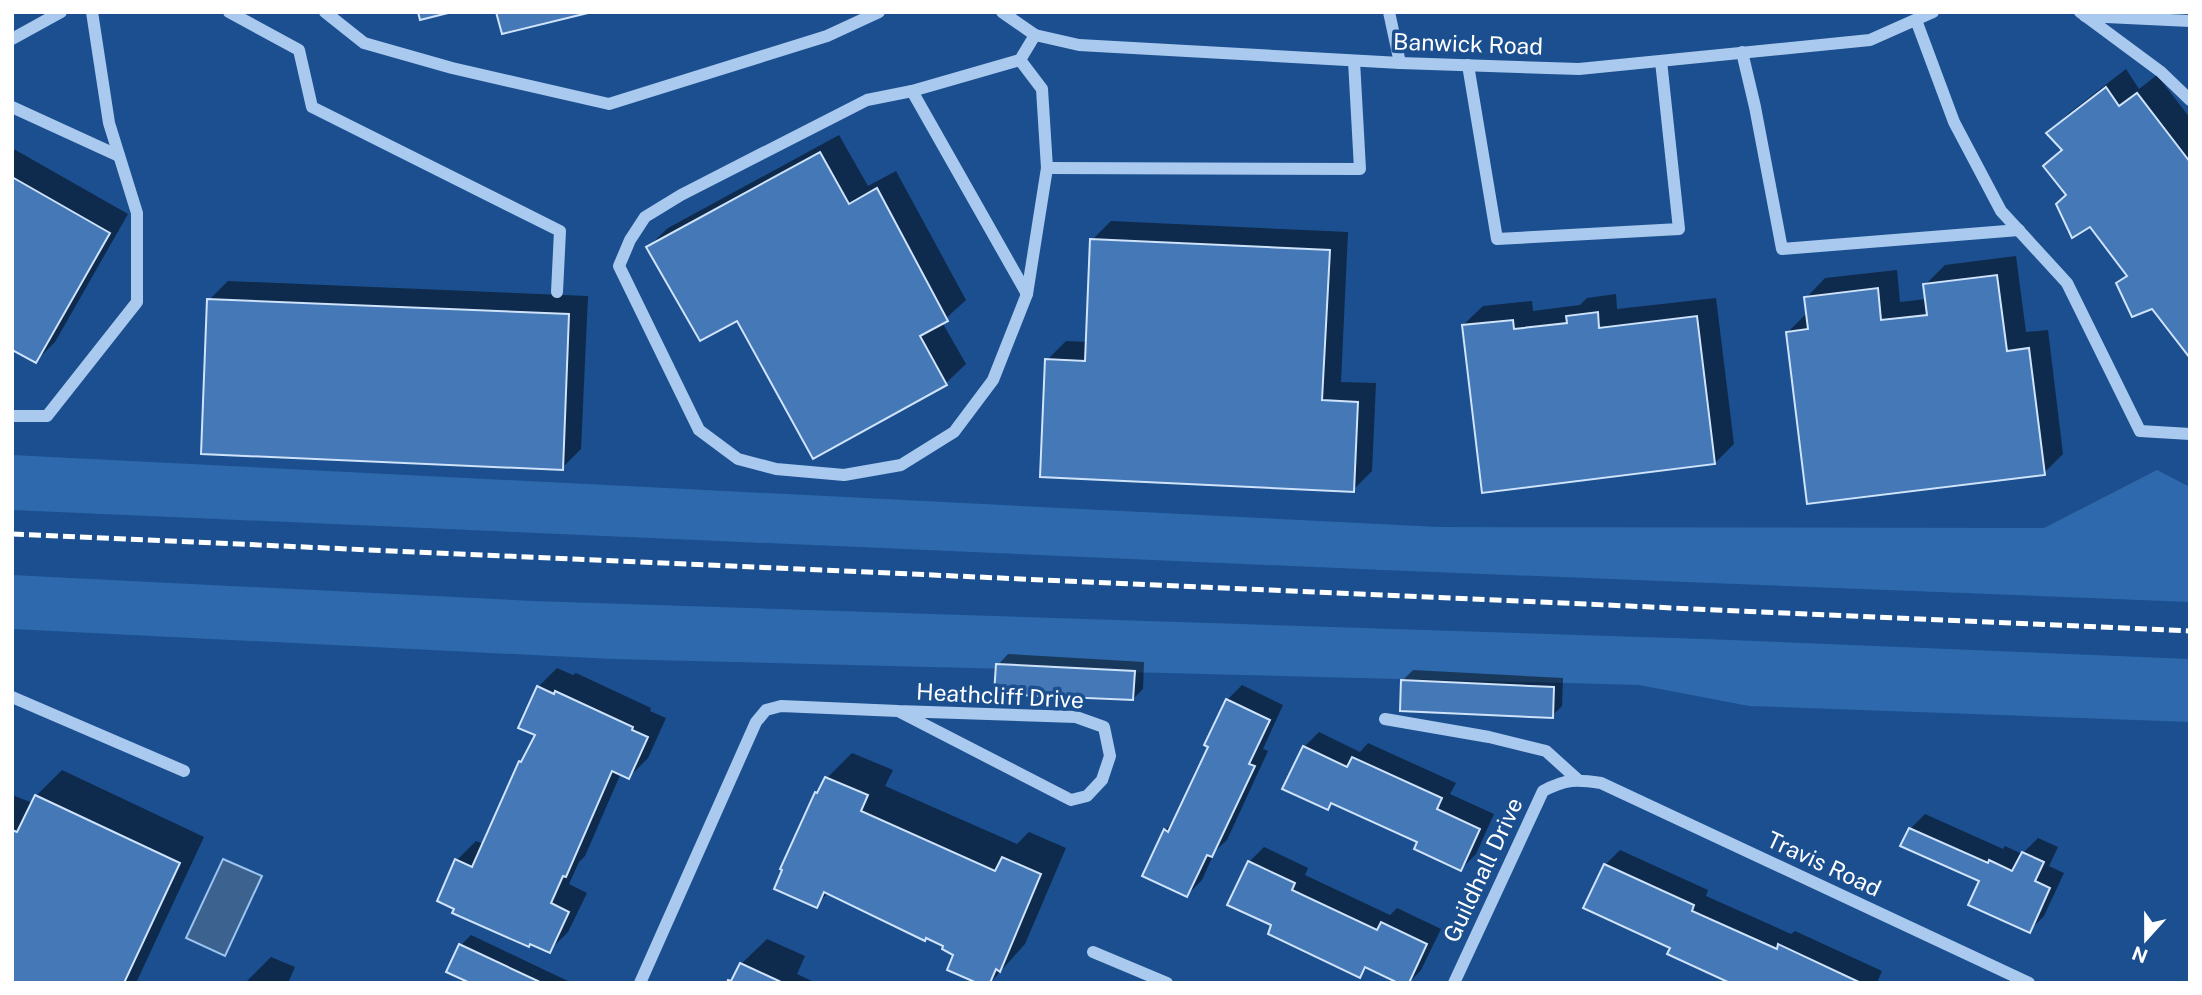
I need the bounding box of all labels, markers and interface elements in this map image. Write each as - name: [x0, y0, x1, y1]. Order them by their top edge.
- street label: Banwick Road: [1393, 27, 1543, 60]
- street label: Heathcliff Drive: [915, 678, 1085, 713]
- street label: Guildhall Drive: [1437, 793, 1528, 946]
- street label: Travis Road: [1763, 825, 1886, 902]
- north arrow: [2111, 904, 2181, 974]
- text: N: [2129, 942, 2151, 968]

